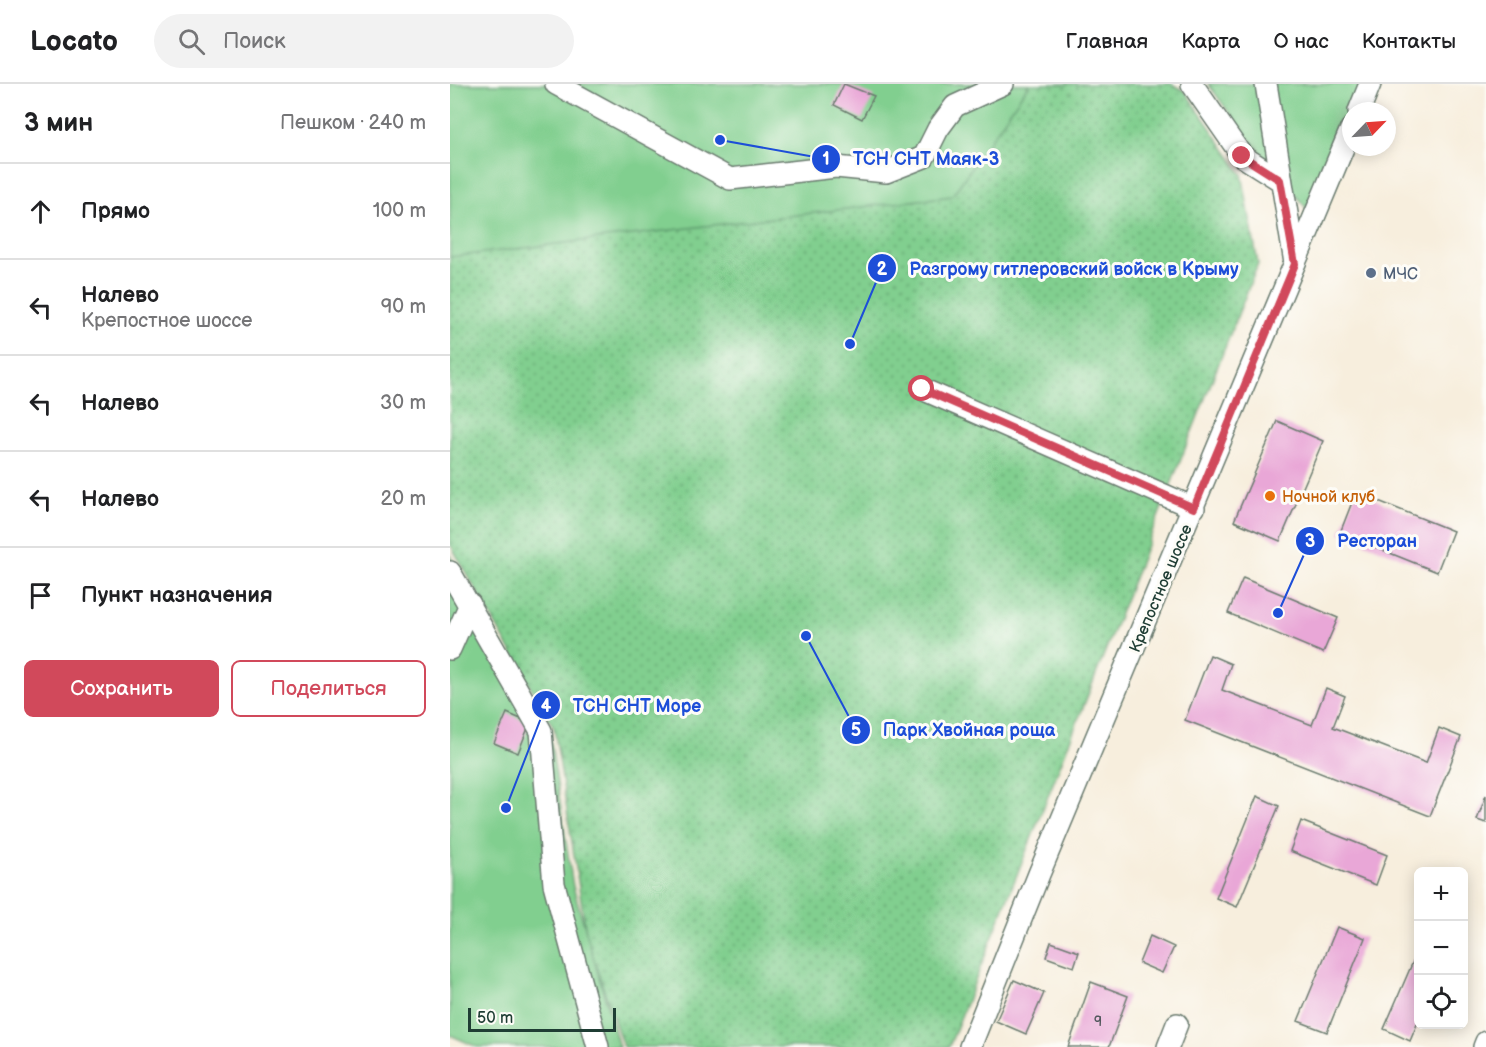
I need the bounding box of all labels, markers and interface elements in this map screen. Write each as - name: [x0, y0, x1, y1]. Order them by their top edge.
- search box: [154, 14, 574, 68]
- text: Locato: [30, 25, 118, 58]
- icon: search: [175, 25, 208, 58]
- text: Поиск: [223, 28, 286, 55]
- text: Главная: [1065, 29, 1148, 54]
- text: Карта: [1181, 29, 1240, 54]
- text: О нас: [1273, 29, 1329, 54]
- text: Контакты: [1362, 29, 1456, 54]
- north arrow: [1342, 102, 1396, 156]
- text: 3 мин: [24, 108, 93, 139]
- text: Пешком · 240 m: [280, 111, 426, 135]
- callout: ТСН СНТ Маяк-3: [811, 141, 1012, 177]
- route end: [1228, 142, 1254, 168]
- text: 1: [822, 149, 830, 170]
- text: ТСН СНТ Маяк-3: [853, 149, 999, 170]
- icon: ahead: [24, 195, 57, 228]
- text: Прямо: [81, 198, 150, 225]
- text: 100 m: [373, 199, 426, 223]
- callout: Разгрому гитлеровский войск в Крыму: [867, 250, 1250, 286]
- text: 2: [877, 259, 888, 280]
- text: Разгрому гитлеровский войск в Крыму: [909, 259, 1239, 280]
- place label: МЧС: [1383, 265, 1418, 284]
- marker: МЧС: [1364, 266, 1378, 280]
- text: Налево: [81, 282, 159, 309]
- icon: left: [24, 291, 57, 324]
- text: 90 m: [381, 295, 426, 319]
- text: Крепостное шоссе: [81, 309, 252, 333]
- route start: [908, 375, 934, 401]
- icon: left: [24, 387, 57, 420]
- text: Налево: [81, 390, 159, 417]
- text: 30 m: [380, 391, 426, 415]
- icon: left: [24, 483, 57, 516]
- text: Налево: [81, 486, 159, 513]
- text: 20 m: [381, 487, 426, 511]
- place label: Ночной клуб: [1282, 488, 1375, 507]
- marker: Ночной клуб: [1263, 489, 1277, 503]
- street label: Крепостное шоссе: [1126, 522, 1197, 655]
- callout: Ресторан: [1295, 523, 1429, 559]
- text: 3: [1305, 531, 1315, 552]
- text: Ресторан: [1337, 531, 1417, 552]
- icon: arrive: [24, 579, 57, 612]
- text: Пункт назначения: [81, 582, 273, 609]
- button: Сохранить: [24, 660, 219, 717]
- button: Поделиться: [231, 660, 426, 717]
- callout: ТСН СНТ Море: [531, 687, 714, 723]
- text: 4: [541, 696, 552, 717]
- text: ТСН СНТ Море: [573, 696, 701, 717]
- callout: Парк Хвойная роща: [841, 712, 1068, 748]
- text: 5: [851, 720, 861, 741]
- text: Парк Хвойная роща: [883, 720, 1056, 741]
- map controls: [1414, 867, 1468, 1029]
- button: +: [1414, 867, 1468, 921]
- button: −: [1414, 921, 1468, 975]
- button: locate: [1414, 975, 1468, 1029]
- scale bar: [468, 1005, 616, 1032]
- text: 50 m: [477, 1009, 513, 1028]
- house number: 9: [1094, 1013, 1102, 1030]

